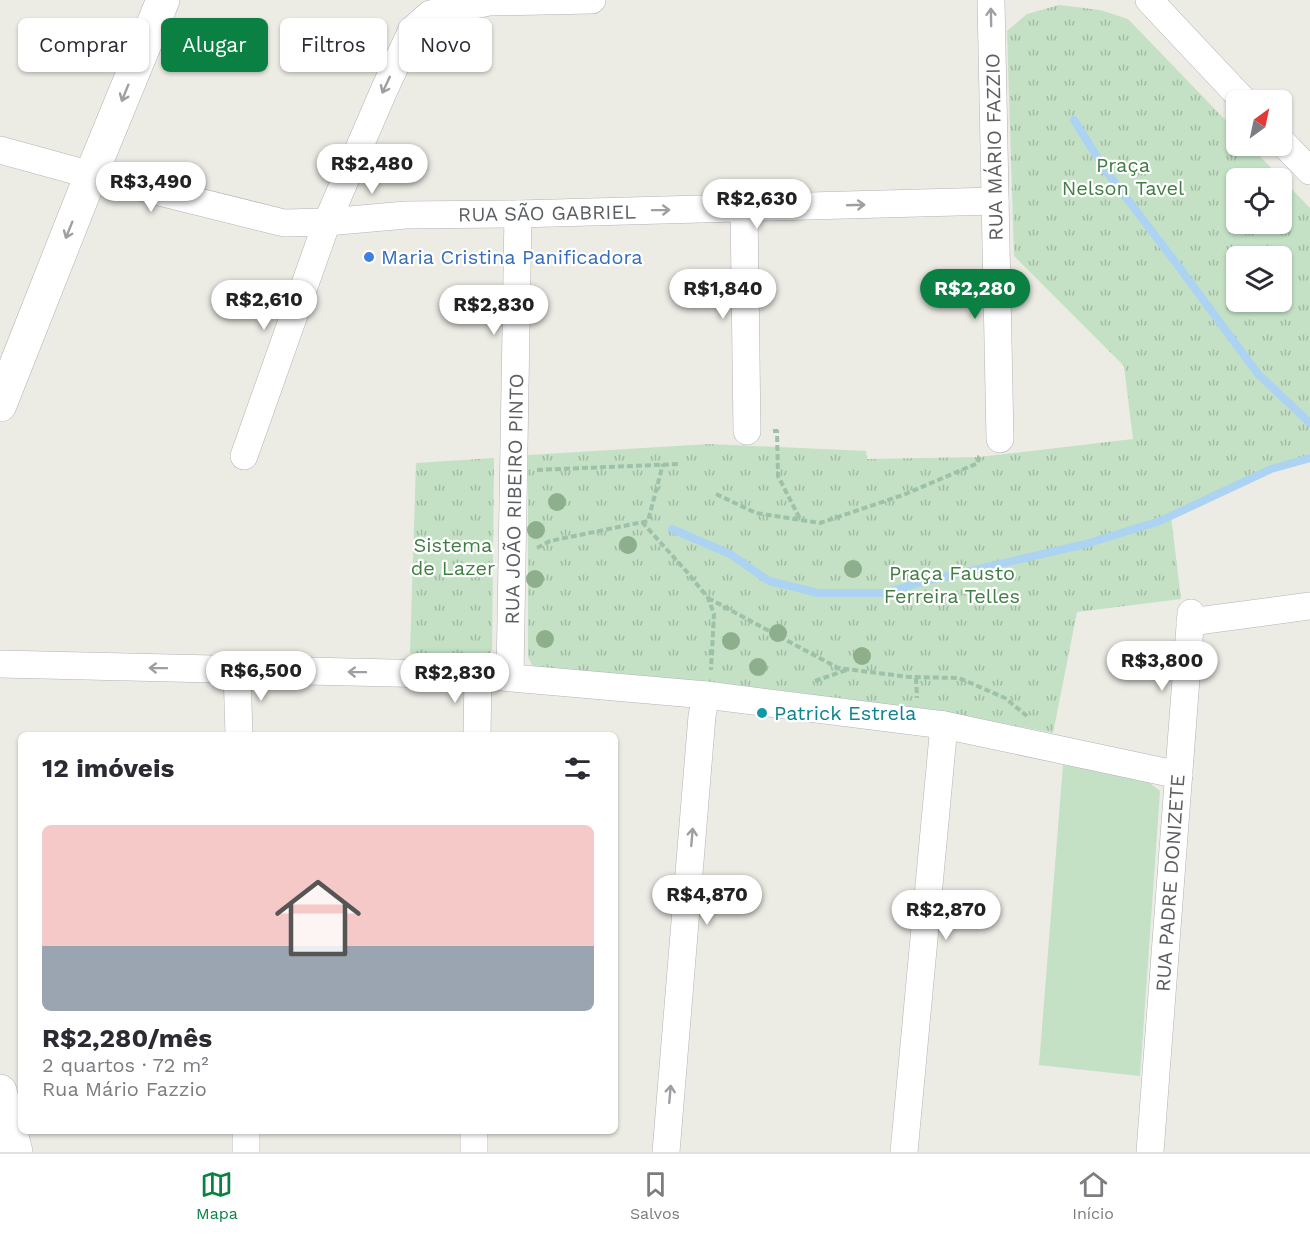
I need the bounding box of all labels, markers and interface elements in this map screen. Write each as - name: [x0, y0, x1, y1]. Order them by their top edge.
- one-way arrow: [985, 7, 997, 27]
- chip: Comprar: [18, 18, 149, 72]
- chip: Alugar: [161, 18, 268, 72]
- chip: Filtros: [280, 18, 387, 72]
- chip: Novo: [399, 18, 492, 72]
- street label: RUA MÁRIO FAZZIO: [980, 53, 1008, 241]
- one-way arrow: [380, 76, 392, 94]
- one-way arrow: [119, 83, 130, 102]
- north arrow: [1226, 90, 1292, 156]
- map controls: [1226, 90, 1292, 312]
- pin: R$2,480: [317, 144, 427, 195]
- text: R$2,480: [331, 151, 413, 175]
- park label: Praça Nelson Tavel: [1062, 153, 1184, 200]
- pin: R$3,490: [96, 162, 206, 213]
- button: locate: [1226, 168, 1292, 234]
- text: R$3,490: [110, 169, 192, 193]
- pin: R$2,630: [702, 179, 812, 230]
- text: R$2,630: [716, 186, 798, 210]
- street label: RUA SÃO GABRIEL: [458, 199, 636, 227]
- one-way arrow: [845, 199, 865, 211]
- one-way arrow: [650, 204, 670, 216]
- one-way arrow: [63, 220, 74, 238]
- place label: Maria Cristina Panificadora: [381, 245, 643, 269]
- button: layers: [1226, 246, 1292, 312]
- marker: Maria Cristina Panificadora: [362, 250, 376, 264]
- pin: R$1,840: [668, 269, 778, 320]
- pin: R$2,280: [920, 269, 1030, 320]
- text: R$1,840: [683, 276, 763, 300]
- text: R$2,280: [934, 276, 1016, 300]
- pin: R$2,610: [209, 280, 319, 331]
- pin: R$2,830: [439, 285, 549, 336]
- text: R$2,610: [225, 287, 303, 311]
- text: R$2,830: [453, 292, 535, 316]
- street label: RUA JOÃO RIBEIRO PINTO: [500, 373, 528, 625]
- park label: Sistema de Lazer: [411, 533, 495, 580]
- park label: Praça Fausto Ferreira Telles: [884, 561, 1020, 608]
- pin: R$3,800: [1107, 641, 1217, 692]
- text: R$3,800: [1121, 648, 1203, 672]
- pin: R$6,500: [206, 651, 316, 702]
- pin: R$2,830: [400, 653, 510, 704]
- text: R$6,500: [220, 658, 302, 682]
- text: R$2,830: [414, 660, 496, 684]
- one-way arrow: [148, 662, 168, 674]
- one-way arrow: [347, 667, 367, 678]
- place label: Patrick Estrela: [774, 701, 916, 725]
- marker: Patrick Estrela: [755, 706, 769, 720]
- icon: filters: [561, 752, 594, 785]
- text: 12 imóveis: [42, 753, 174, 783]
- street label: RUA PADRE DONIZETE: [1150, 773, 1190, 993]
- one-way arrow: [687, 827, 698, 847]
- icon: home: [264, 864, 372, 972]
- pin: R$4,870: [652, 875, 762, 926]
- text: R$4,870: [666, 882, 748, 906]
- pin: R$2,870: [891, 890, 1001, 941]
- text: R$2,870: [906, 897, 986, 921]
- text: R$2,280/mês: [42, 1023, 212, 1053]
- text: 2 quartos · 72 m²: [42, 1053, 209, 1077]
- text: Rua Mário Fazzio: [42, 1077, 207, 1101]
- one-way arrow: [665, 1084, 676, 1104]
- tab: Mapa: [196, 1168, 238, 1223]
- tab: Salvos: [630, 1168, 680, 1223]
- tab: Início: [1072, 1168, 1114, 1223]

